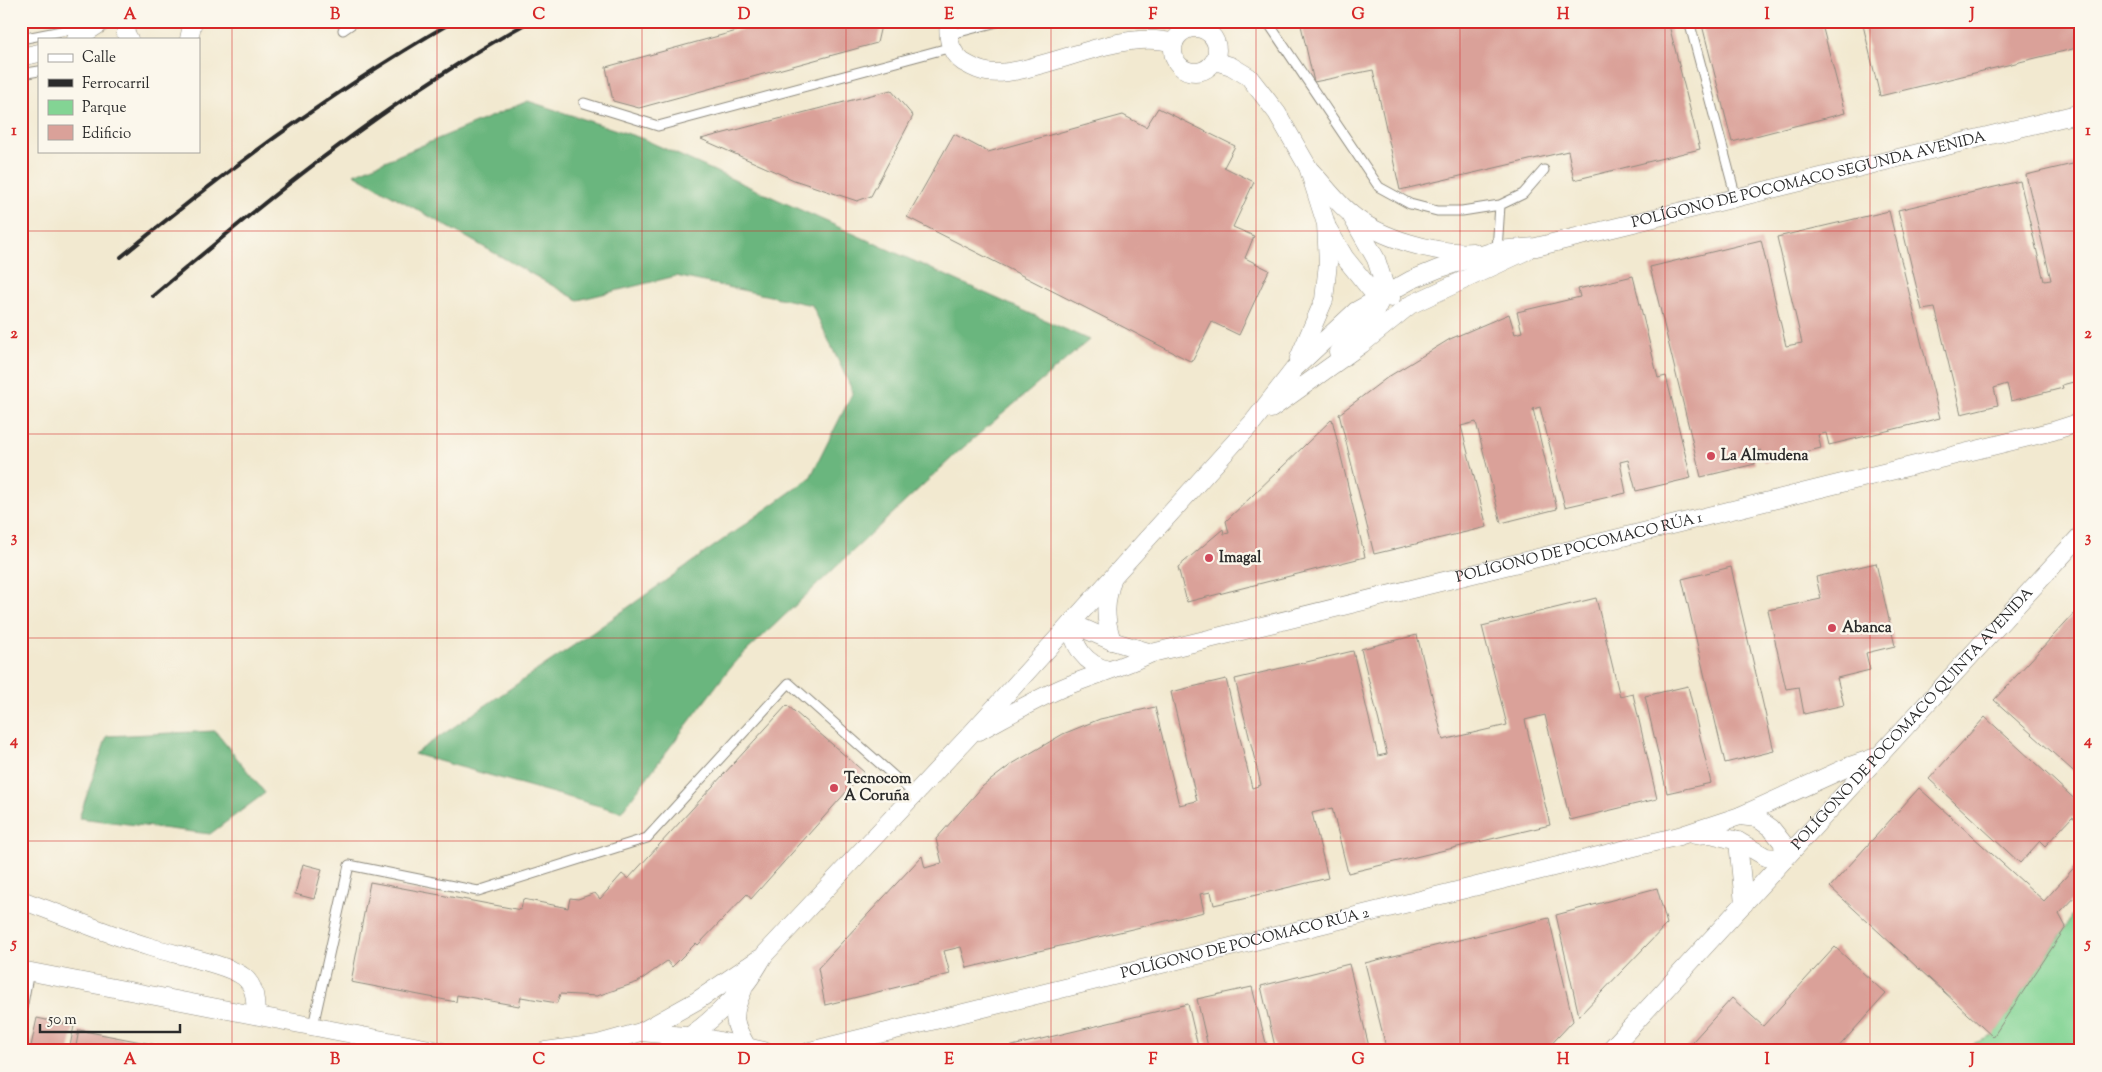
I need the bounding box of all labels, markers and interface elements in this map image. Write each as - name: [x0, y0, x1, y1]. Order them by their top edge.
- text: A: [124, 4, 137, 27]
- text: B: [330, 4, 340, 27]
- text: C: [533, 4, 546, 27]
- text: D: [738, 4, 751, 27]
- text: E: [944, 4, 954, 27]
- text: F: [1149, 4, 1158, 27]
- text: G: [1351, 4, 1365, 27]
- text: H: [1557, 4, 1570, 27]
- text: I: [1764, 4, 1770, 27]
- text: J: [1968, 4, 1975, 27]
- legend: [38, 38, 200, 152]
- text: Calle: [82, 48, 116, 69]
- text: Ferrocarril: [82, 74, 150, 95]
- text: Parque: [82, 98, 126, 119]
- text: 1: [11, 120, 17, 143]
- text: 1: [2085, 120, 2091, 143]
- text: Edificio: [82, 124, 131, 145]
- street label: POLÍGONO DE POCOMACO SEGUNDA AVENIDA: [1629, 126, 1988, 234]
- text: 2: [10, 323, 18, 346]
- text: 2: [2084, 323, 2092, 346]
- place label: La Almudena: [1721, 446, 1809, 467]
- marker: La Almudena: [1705, 450, 1717, 462]
- street label: POLÍGONO DE POCOMACO RÚA 1: [1454, 507, 1705, 588]
- text: 3: [11, 527, 18, 550]
- text: 3: [2085, 527, 2092, 550]
- place label: Imagal: [1219, 548, 1262, 569]
- marker: Imagal: [1203, 552, 1215, 564]
- street label: POLÍGONO DE POCOMACO QUINTA AVENIDA: [1787, 583, 2038, 855]
- place label: Abanca: [1842, 618, 1892, 639]
- marker: Abanca: [1826, 622, 1838, 634]
- text: 4: [9, 730, 18, 753]
- text: 4: [2083, 730, 2092, 753]
- place label: Tecnocom A Coruña: [844, 769, 912, 807]
- marker: Tecnocom A Coruña: [828, 782, 840, 794]
- street label: POLÍGONO DE POCOMACO RÚA 2: [1118, 903, 1371, 984]
- text: 5: [9, 933, 17, 956]
- text: 5: [2083, 933, 2091, 956]
- scale bar: [40, 1002, 180, 1034]
- text: 50 m: [47, 1010, 77, 1031]
- text: A: [124, 1049, 137, 1072]
- text: B: [330, 1049, 340, 1072]
- text: C: [533, 1049, 546, 1072]
- text: D: [738, 1049, 751, 1072]
- text: E: [944, 1049, 954, 1072]
- text: F: [1149, 1049, 1158, 1072]
- text: G: [1351, 1049, 1365, 1072]
- text: H: [1557, 1049, 1570, 1072]
- text: I: [1764, 1049, 1770, 1072]
- text: J: [1968, 1049, 1975, 1072]

